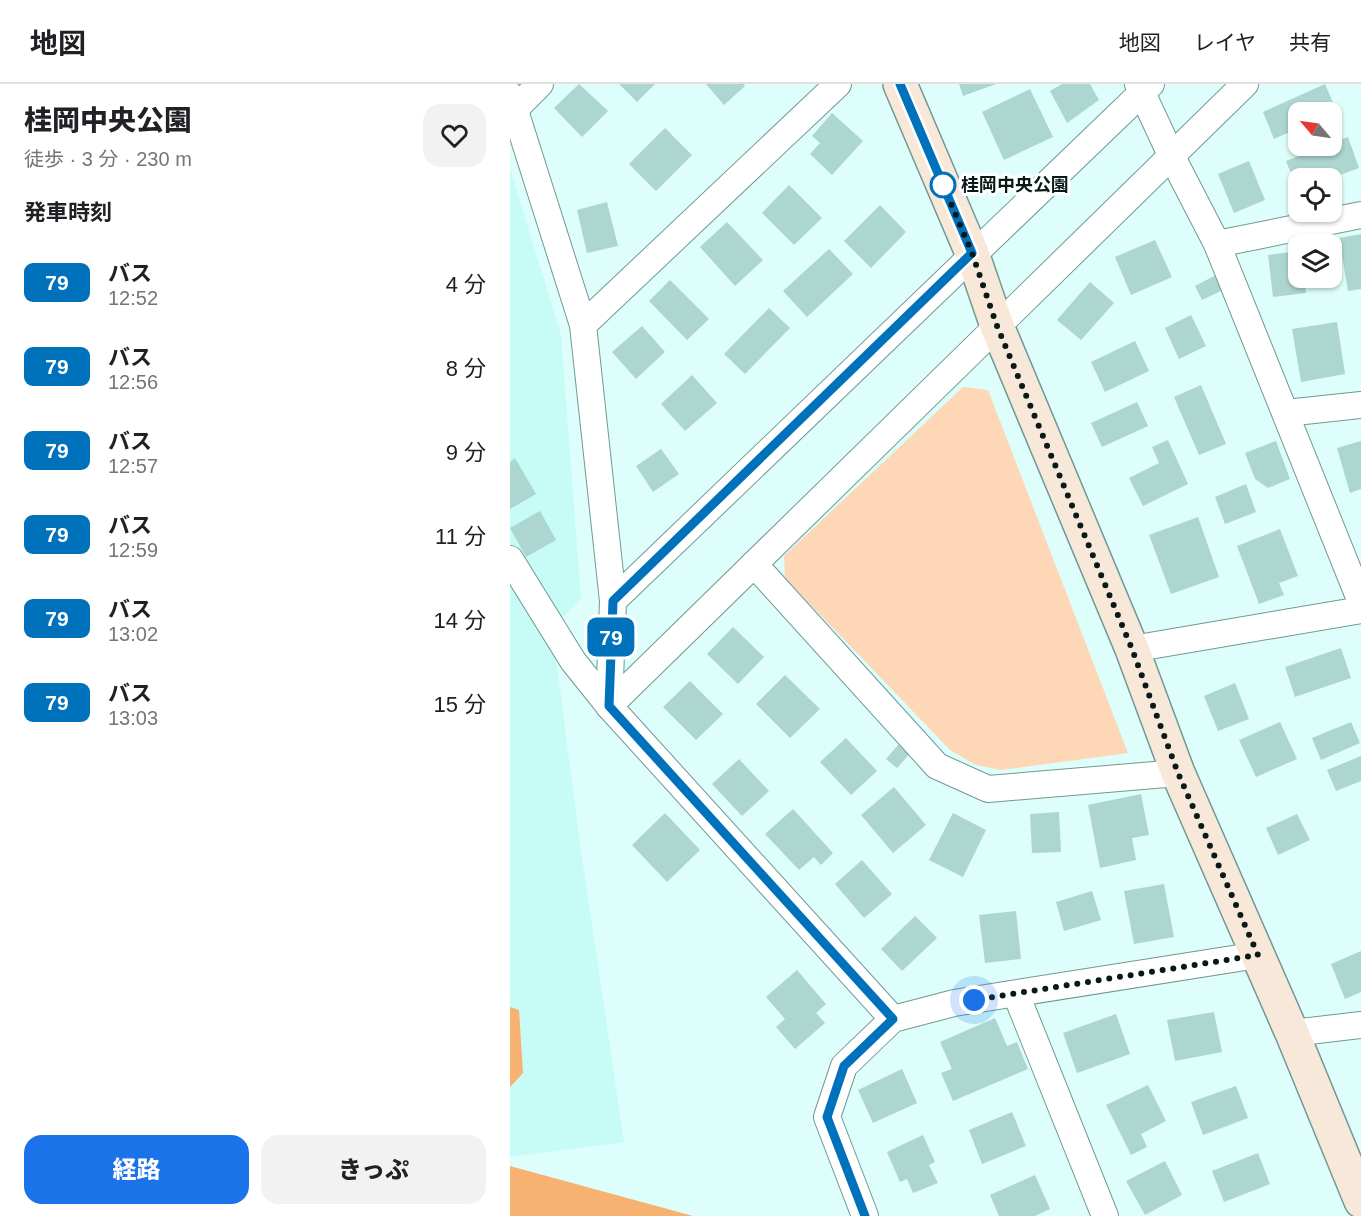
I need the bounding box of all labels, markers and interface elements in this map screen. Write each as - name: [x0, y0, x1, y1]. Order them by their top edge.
- text: 地図: [30, 28, 86, 59]
- text: 地図: [1119, 31, 1161, 54]
- text: レイヤ: [1194, 31, 1256, 54]
- text: 共有: [1289, 31, 1331, 54]
- north arrow: [1288, 102, 1342, 156]
- map controls: [1288, 102, 1342, 288]
- button: heart: [423, 104, 486, 167]
- text: 桂岡中央公園: [24, 105, 192, 136]
- text: 徒歩 · 3 分 · 230 m: [24, 148, 192, 170]
- button: locate: [1288, 168, 1342, 222]
- marker: 桂岡中央公園: [930, 172, 956, 198]
- place label: 桂岡中央公園: [961, 175, 1069, 195]
- text: 発車時刻: [24, 200, 112, 225]
- button: layers: [1288, 234, 1342, 288]
- text: バス: [108, 261, 152, 286]
- text: 79: [45, 271, 69, 294]
- text: 4 分: [446, 272, 486, 297]
- text: 12:52: [108, 287, 158, 309]
- text: バス: [108, 345, 152, 370]
- text: 79: [45, 355, 69, 378]
- text: 8 分: [446, 356, 486, 381]
- text: 12:56: [108, 371, 158, 393]
- text: バス: [108, 429, 152, 454]
- text: 79: [45, 439, 69, 462]
- text: 9 分: [446, 440, 486, 465]
- text: 12:57: [108, 455, 158, 477]
- text: バス: [108, 513, 152, 538]
- text: 79: [45, 523, 69, 546]
- text: 11 分: [435, 524, 486, 549]
- text: 12:59: [108, 539, 158, 561]
- text: バス: [108, 597, 152, 622]
- text: 79: [45, 607, 69, 630]
- text: 14 分: [433, 608, 486, 633]
- line badge: 79: [584, 618, 638, 656]
- text: 13:02: [108, 623, 158, 645]
- text: 79: [599, 626, 623, 649]
- text: バス: [108, 681, 152, 706]
- text: 79: [45, 691, 69, 714]
- text: 15 分: [433, 692, 486, 717]
- text: 13:03: [108, 707, 158, 729]
- your location: [959, 985, 989, 1015]
- button: 経路: [24, 1135, 249, 1204]
- button: きっぷ: [261, 1135, 486, 1204]

